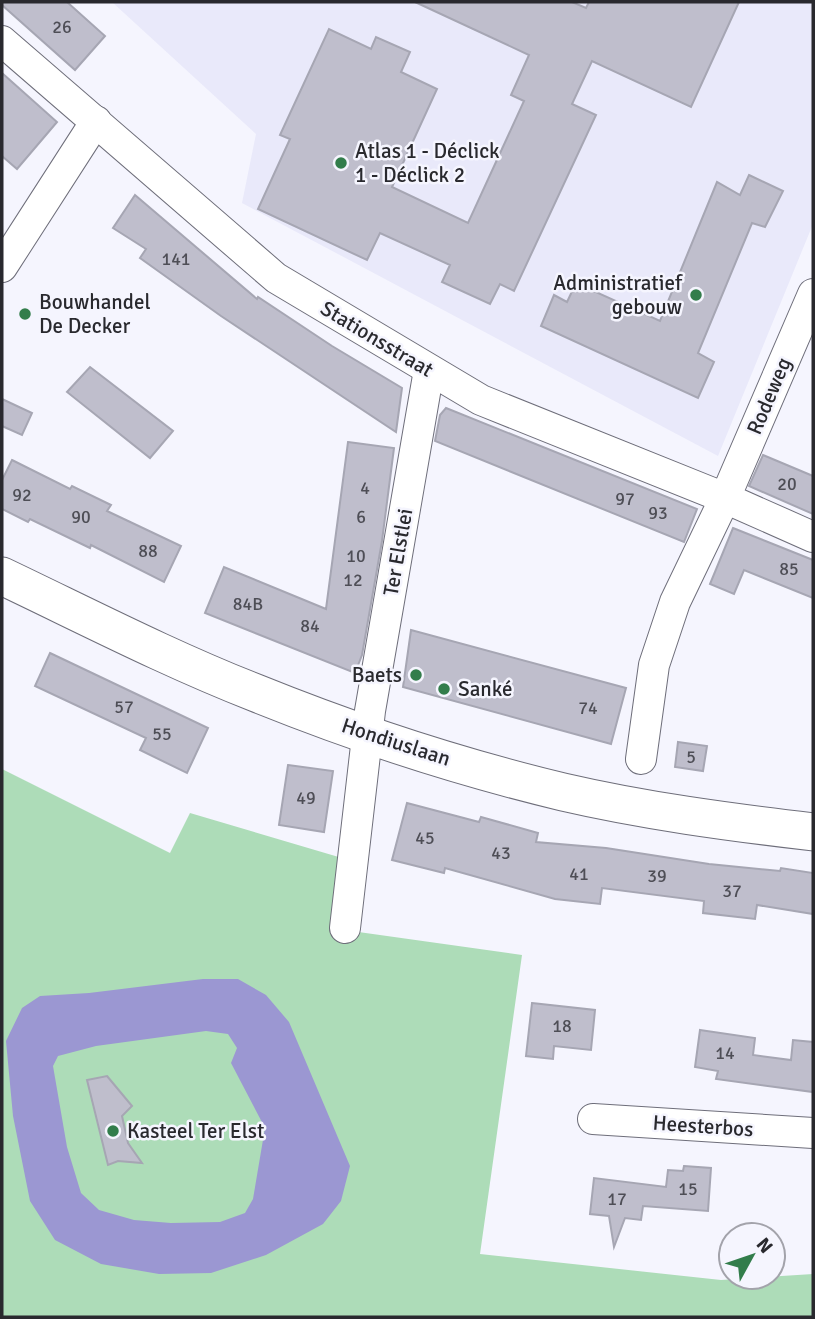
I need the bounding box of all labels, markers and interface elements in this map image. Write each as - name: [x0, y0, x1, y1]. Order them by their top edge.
- house number: 26: [52, 16, 72, 38]
- place label: Atlas 1 - Déclick 1 - Déclick 2: [355, 138, 500, 188]
- marker: Atlas 1 - Déclick 1 - Déclick 2: [333, 155, 349, 171]
- house number: 141: [161, 248, 191, 270]
- place label: Administratief gebouw: [553, 270, 683, 320]
- marker: Administratief gebouw: [688, 287, 704, 303]
- place label: Bouwhandel De Decker: [39, 289, 151, 339]
- street label: Stationsstraat: [316, 295, 438, 383]
- marker: Bouwhandel De Decker: [17, 306, 33, 322]
- street label: Rodeweg: [741, 354, 797, 438]
- house number: 20: [777, 473, 797, 495]
- house number: 4: [360, 477, 370, 499]
- house number: 92: [12, 484, 32, 506]
- house number: 97: [615, 488, 635, 510]
- house number: 93: [648, 502, 668, 524]
- house number: 90: [71, 506, 91, 528]
- house number: 6: [356, 506, 366, 528]
- street label: Ter Elstlei: [378, 506, 418, 598]
- house number: 88: [138, 540, 158, 562]
- house number: 10: [346, 545, 366, 567]
- house number: 85: [779, 558, 799, 580]
- house number: 12: [343, 569, 363, 591]
- house number: 84B: [233, 593, 263, 615]
- house number: 84: [300, 615, 320, 637]
- place label: Baets: [352, 662, 402, 688]
- marker: Baets: [408, 667, 424, 683]
- place label: Sanké: [458, 676, 512, 702]
- marker: Sanké: [436, 681, 452, 697]
- house number: 57: [114, 696, 134, 718]
- house number: 74: [578, 697, 598, 719]
- street label: Hondiuslaan: [338, 712, 454, 772]
- house number: 55: [152, 723, 172, 745]
- house number: 5: [686, 746, 696, 768]
- house number: 49: [296, 787, 316, 809]
- house number: 45: [415, 827, 435, 849]
- house number: 43: [491, 842, 511, 864]
- house number: 41: [569, 863, 589, 885]
- house number: 39: [647, 865, 667, 887]
- house number: 37: [722, 880, 742, 902]
- house number: 18: [552, 1015, 572, 1037]
- house number: 14: [715, 1042, 735, 1064]
- street label: Heesterbos: [652, 1110, 754, 1142]
- place label: Kasteel Ter Elst: [127, 1118, 264, 1144]
- marker: Kasteel Ter Elst: [105, 1123, 121, 1139]
- house number: 15: [678, 1178, 698, 1200]
- house number: 17: [607, 1188, 627, 1210]
- north arrow: [717, 1221, 787, 1291]
- text: N: [751, 1233, 778, 1258]

